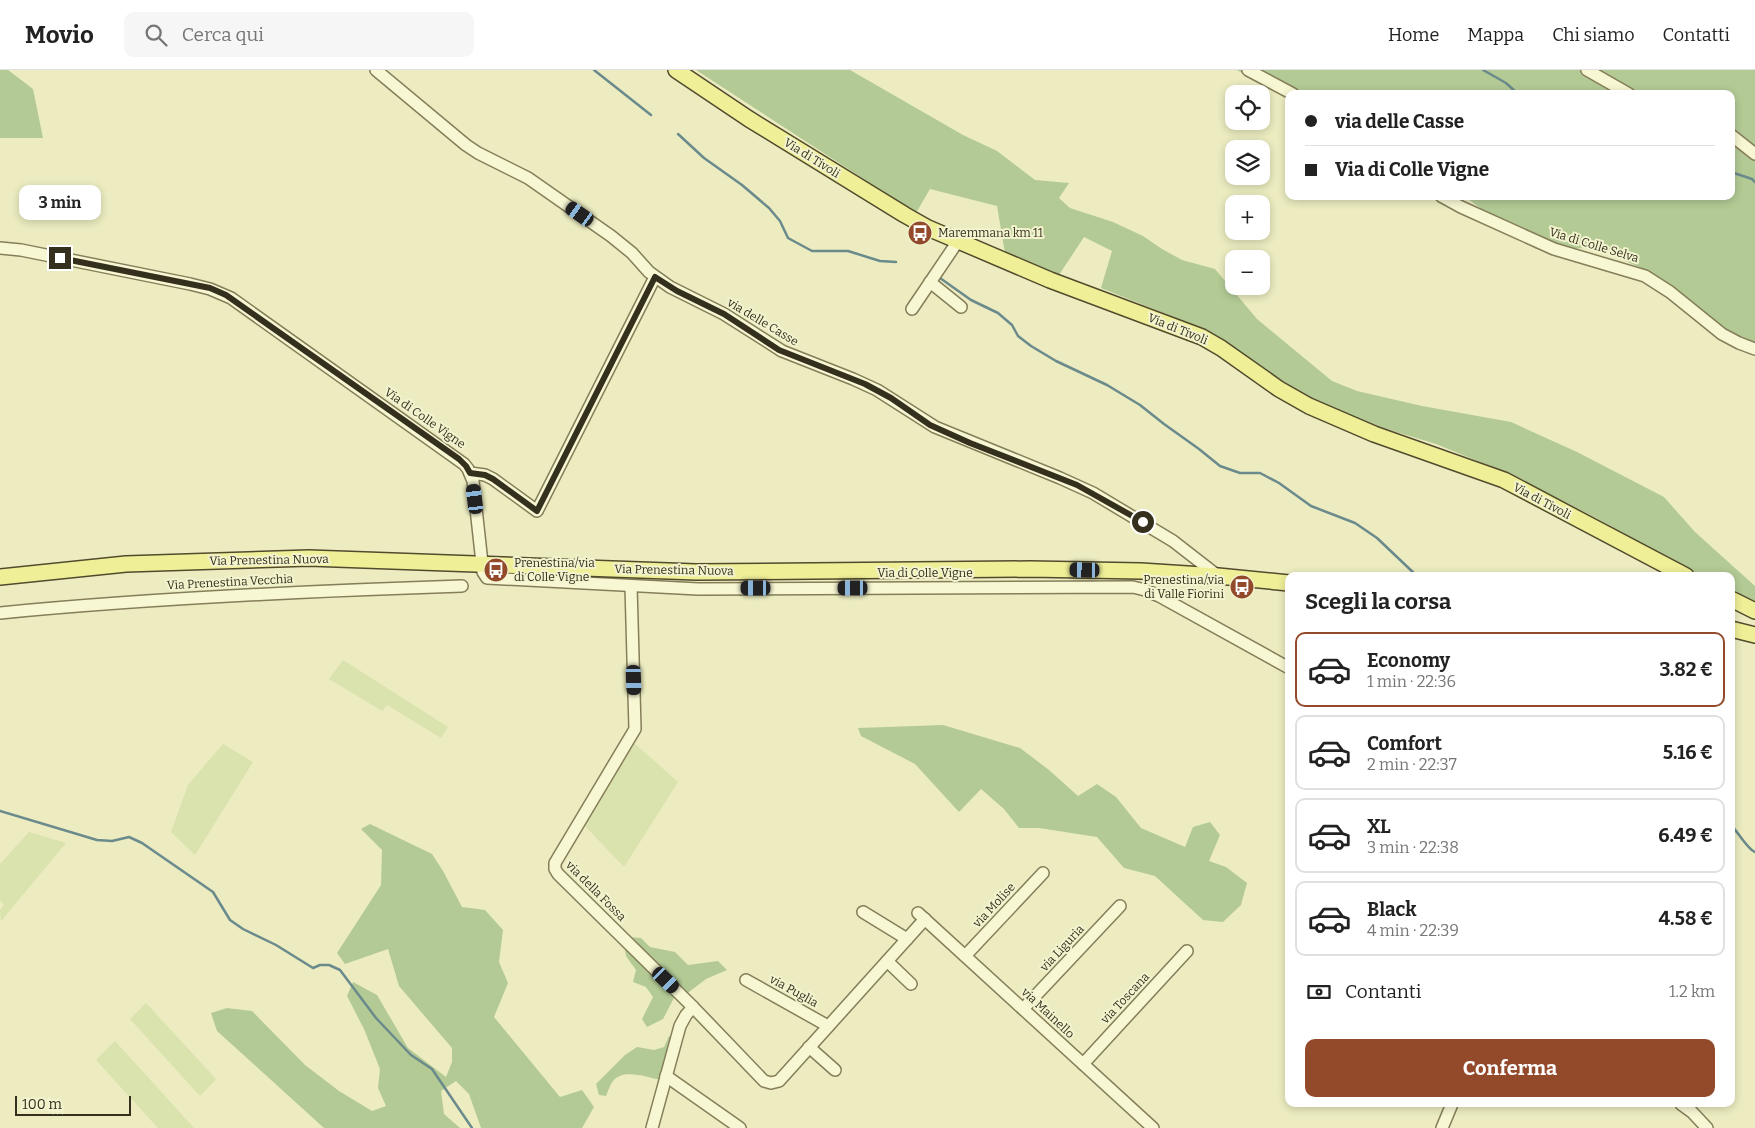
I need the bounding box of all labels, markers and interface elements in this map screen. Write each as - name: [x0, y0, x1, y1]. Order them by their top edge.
- search box: [124, 12, 474, 57]
- text: Movio: [25, 21, 94, 49]
- icon: search: [142, 21, 170, 49]
- text: Cerca qui: [182, 23, 264, 46]
- text: Home: [1388, 24, 1439, 46]
- text: Mappa: [1467, 24, 1524, 46]
- text: Chi siamo: [1552, 24, 1635, 46]
- text: Contatti: [1663, 24, 1730, 46]
- map controls: [1225, 85, 1270, 295]
- button: locate: [1225, 85, 1270, 130]
- text: via delle Casse: [1335, 110, 1464, 133]
- street label: Via di Tivoli: [781, 135, 843, 181]
- button: layers: [1225, 140, 1270, 185]
- text: Via di Colle Vigne: [1335, 158, 1489, 181]
- callout: 3 min: [19, 186, 101, 220]
- text: 3 min: [39, 193, 81, 212]
- button: +: [1225, 195, 1270, 240]
- car: [563, 199, 596, 229]
- bus stop icon: Maremmana km 11: [907, 220, 933, 246]
- street label: Via di Colle Selva: [1548, 225, 1641, 265]
- place label: Maremmana km 11: [938, 226, 1043, 240]
- route end: [49, 247, 71, 269]
- button: −: [1225, 250, 1270, 295]
- street label: via delle Casse: [724, 295, 801, 349]
- street label: Via di Tivoli: [1146, 311, 1210, 348]
- street label: Via di Colle Vigne: [382, 385, 468, 451]
- street label: Via di Tivoli: [1511, 480, 1574, 522]
- car: [465, 483, 484, 515]
- route start: [1132, 511, 1154, 533]
- street label: Via Prenestina Nuova: [209, 552, 329, 568]
- place label: Prenestina/via di Colle Vigne: [514, 556, 595, 584]
- bus stop icon: Prenestina/via di Colle Vigne: [483, 557, 509, 583]
- street label: Via Prenestina Nuova: [614, 562, 734, 578]
- car: [1069, 562, 1100, 578]
- street label: Via di Colle Vigne: [877, 566, 973, 580]
- street label: Via Prenestina Vecchia: [166, 572, 294, 592]
- place label: Prenestina/via di Valle Fiorini: [1143, 573, 1224, 601]
- bus stop icon: Prenestina/via di Valle Fiorini: [1229, 574, 1255, 600]
- car: [741, 581, 771, 596]
- car: [838, 581, 868, 596]
- text: Scegli la corsa: [1305, 588, 1451, 615]
- icon: car: [1307, 647, 1352, 692]
- text: Economy: [1367, 649, 1450, 672]
- text: 3.82 €: [1660, 658, 1713, 681]
- car: [625, 665, 642, 695]
- text: 1 min · 22:36: [1367, 672, 1456, 691]
- icon: car: [1307, 730, 1352, 775]
- text: Comfort: [1367, 732, 1442, 755]
- text: 5.16 €: [1663, 741, 1713, 764]
- text: 2 min · 22:37: [1367, 755, 1457, 774]
- icon: car: [1307, 813, 1352, 858]
- text: XL: [1367, 815, 1391, 838]
- text: 6.49 €: [1658, 824, 1713, 847]
- text: 3 min · 22:38: [1367, 838, 1459, 857]
- street label: via della Fossa: [562, 857, 629, 924]
- street label: via Molise: [969, 880, 1018, 931]
- icon: car: [1307, 896, 1352, 941]
- text: Black: [1367, 898, 1417, 921]
- text: 4.58 €: [1659, 907, 1713, 930]
- text: 4 min · 22:39: [1367, 921, 1459, 940]
- street label: via Liguria: [1036, 922, 1087, 975]
- car: [649, 964, 682, 996]
- street label: via Toscana: [1097, 969, 1152, 1027]
- street label: via Puglia: [767, 972, 821, 1010]
- icon: cash: [1305, 978, 1333, 1006]
- text: Contanti: [1345, 980, 1421, 1003]
- text: 1.2 km: [1669, 982, 1715, 1001]
- street label: via Mainello: [1018, 984, 1077, 1041]
- button: Conferma: [1305, 1039, 1715, 1097]
- scale bar: [15, 1093, 131, 1116]
- text: 100 m: [22, 1096, 62, 1113]

